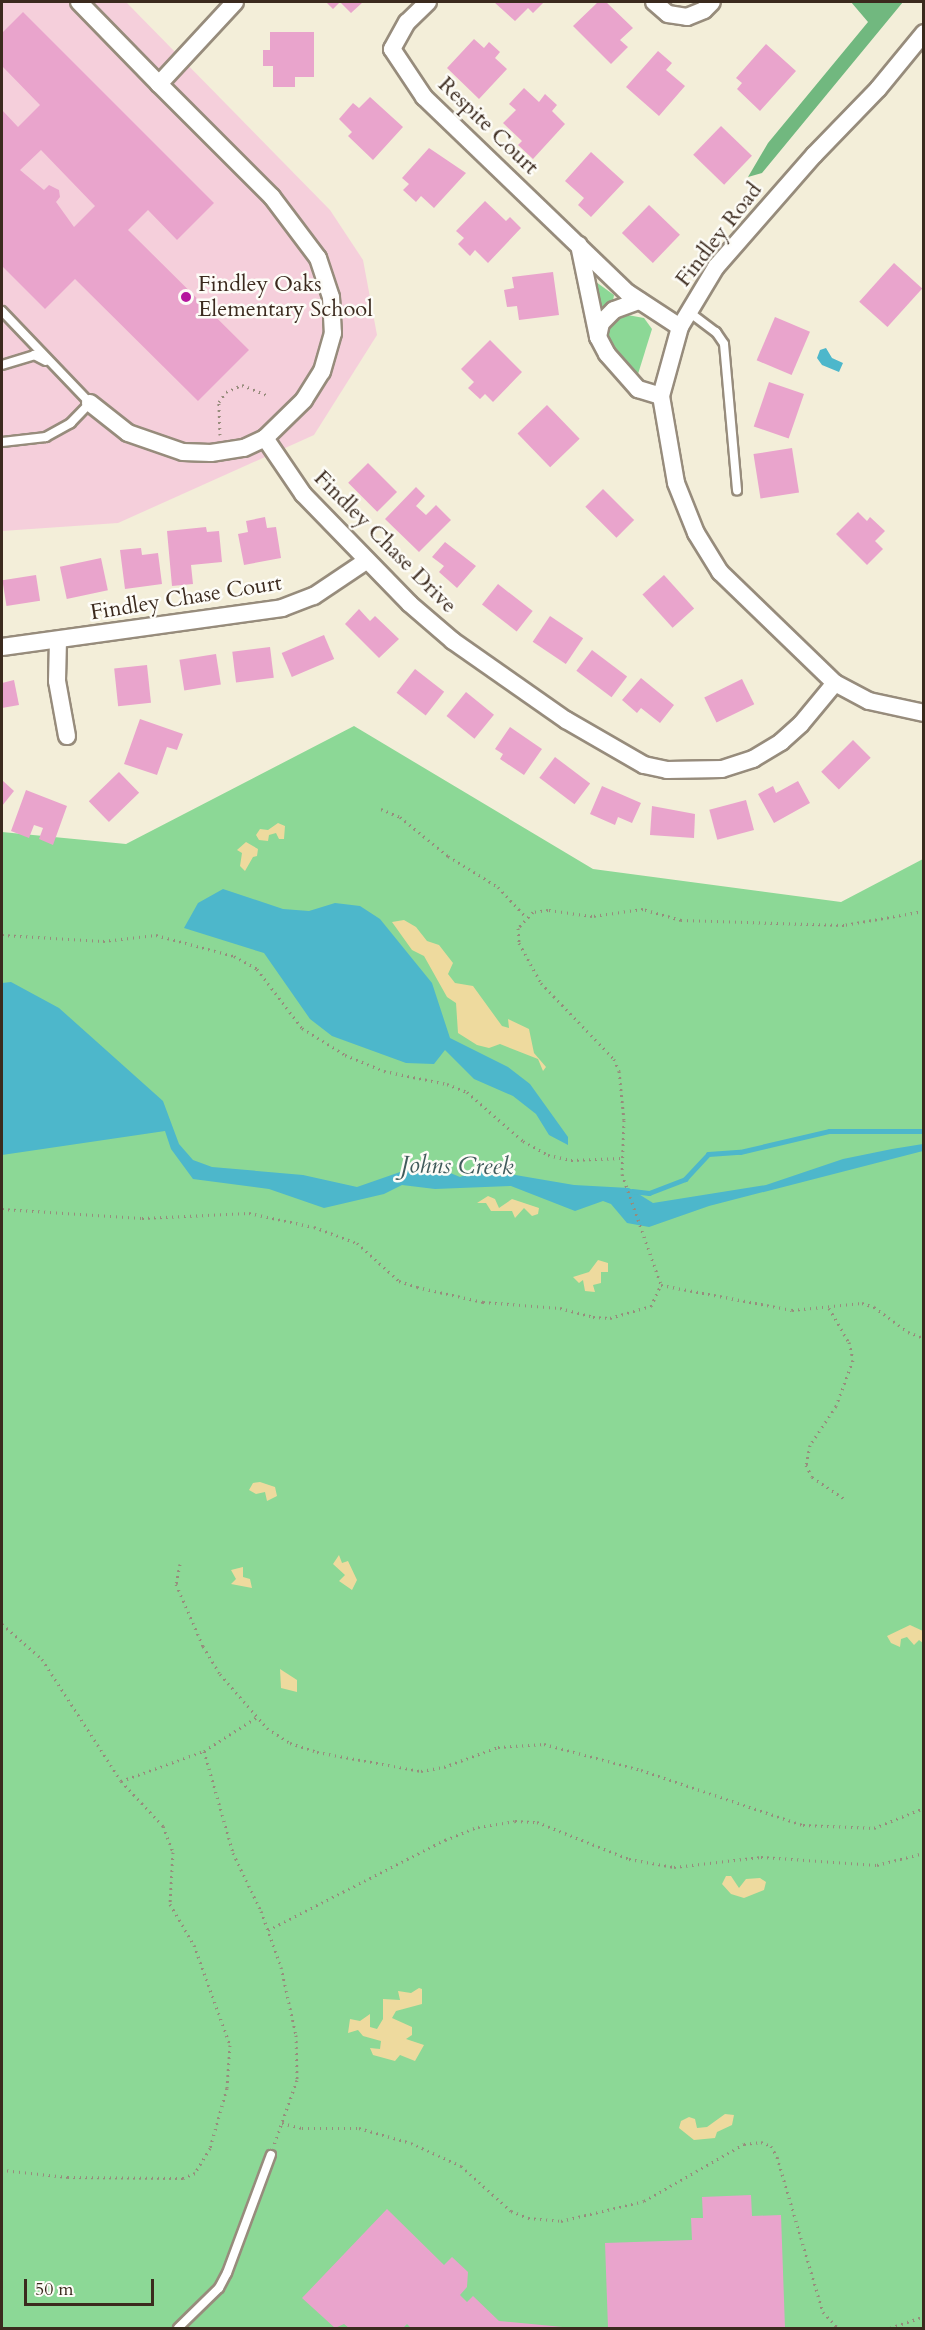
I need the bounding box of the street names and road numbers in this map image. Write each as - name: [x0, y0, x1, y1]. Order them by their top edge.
- street label: Respite Court: [432, 72, 544, 180]
- street label: Findley Road: [670, 178, 768, 292]
- street label: Findley Chase Drive: [308, 465, 462, 619]
- street label: Findley Chase Court: [88, 570, 284, 626]

